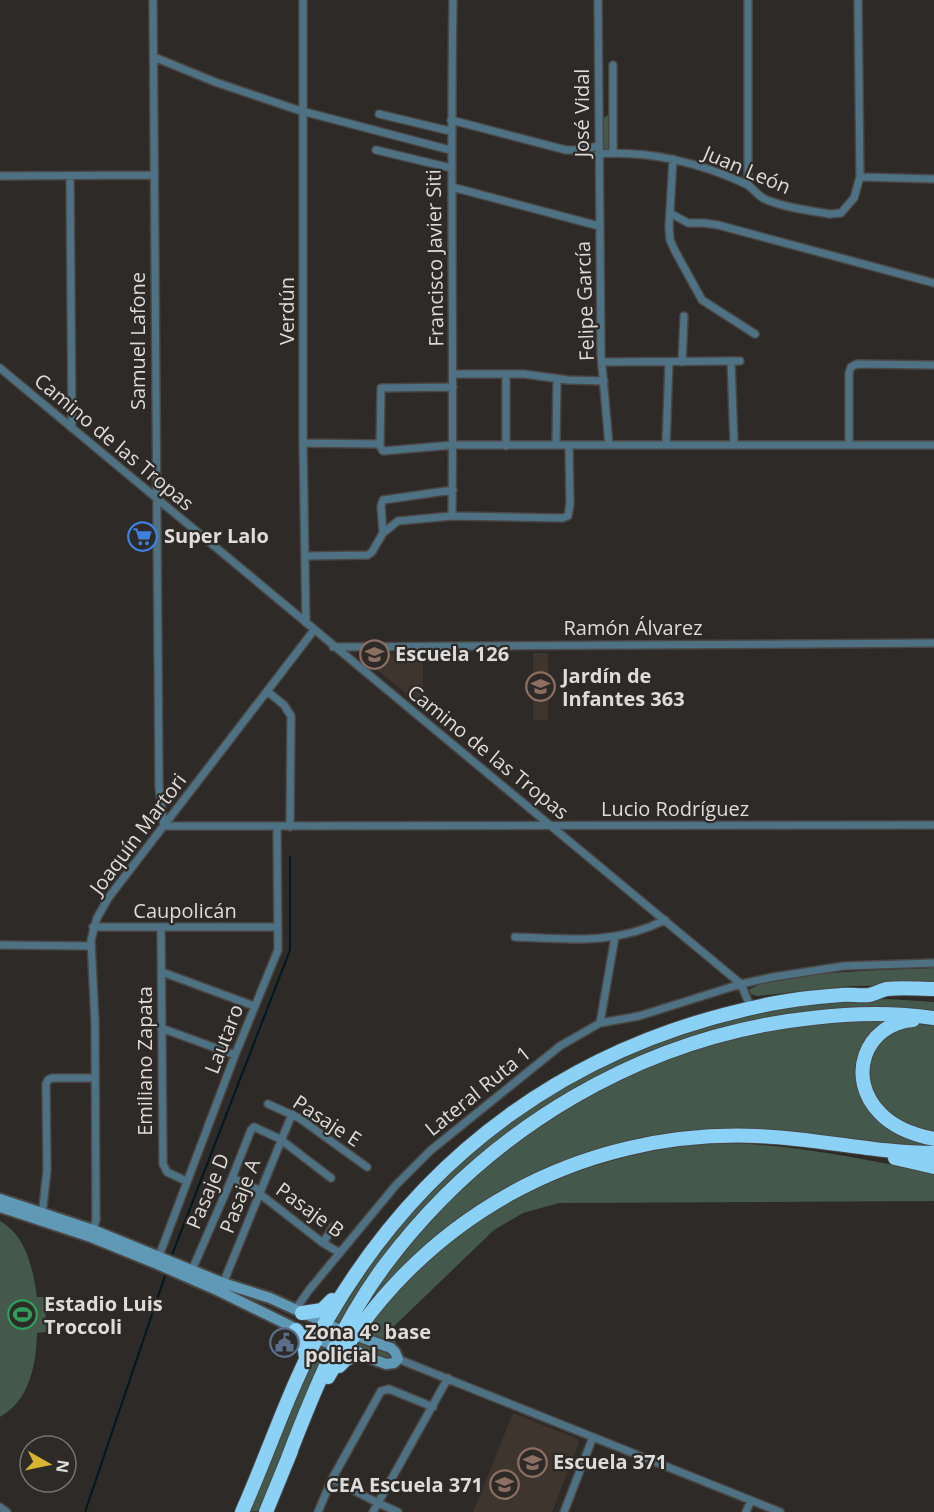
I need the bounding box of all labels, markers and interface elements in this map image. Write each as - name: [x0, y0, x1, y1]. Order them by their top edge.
- street label: José Vidal: [568, 69, 595, 159]
- street label: Juan León: [698, 138, 795, 200]
- street label: Francisco Javier Siti: [419, 169, 450, 347]
- street label: Felipe García: [569, 241, 600, 361]
- street label: Samuel Lafone: [124, 272, 151, 410]
- street label: Verdún: [273, 277, 300, 345]
- street label: Camino de las Tropas: [29, 367, 200, 516]
- supermarket icon: Super Lalo: [127, 520, 159, 552]
- place label: Super Lalo: [164, 522, 269, 549]
- street label: Ramón Álvarez: [563, 614, 703, 641]
- school or university icon: Escuela 126: [358, 638, 390, 670]
- place label: Escuela 126: [395, 640, 509, 667]
- place label: Jardín de Infantes 363: [560, 662, 685, 712]
- school or university icon: Jardín de Infantes 363: [525, 671, 557, 703]
- street label: Camino de las Tropas: [402, 678, 575, 825]
- street label: Joaquín Martori: [82, 768, 192, 901]
- street label: Lucio Rodríguez: [601, 795, 749, 822]
- street label: Caupolicán: [133, 897, 237, 924]
- street label: Emiliano Zapata: [131, 986, 158, 1136]
- street label: Lautaro: [198, 1000, 249, 1077]
- street label: Lateral Ruta 1: [419, 1040, 536, 1142]
- street label: Pasaje E: [288, 1088, 367, 1153]
- street label: Pasaje D: [180, 1149, 236, 1233]
- street label: Pasaje A: [213, 1154, 266, 1237]
- street label: Pasaje B: [271, 1176, 350, 1243]
- place label: Estadio Luis Troccoli: [44, 1290, 163, 1340]
- sports icon: Estadio Luis Troccoli: [7, 1299, 39, 1331]
- place label: Zona 4° base policial: [305, 1318, 431, 1368]
- public building icon: Zona 4° base policial: [268, 1327, 300, 1359]
- north arrow: [18, 1434, 78, 1494]
- school or university icon: Escuela 371: [516, 1446, 548, 1478]
- place label: Escuela 371: [553, 1448, 667, 1475]
- text: N: [51, 1458, 75, 1474]
- school or university icon: CEA Escuela 371: [488, 1469, 520, 1501]
- place label: CEA Escuela 371: [326, 1471, 483, 1498]

